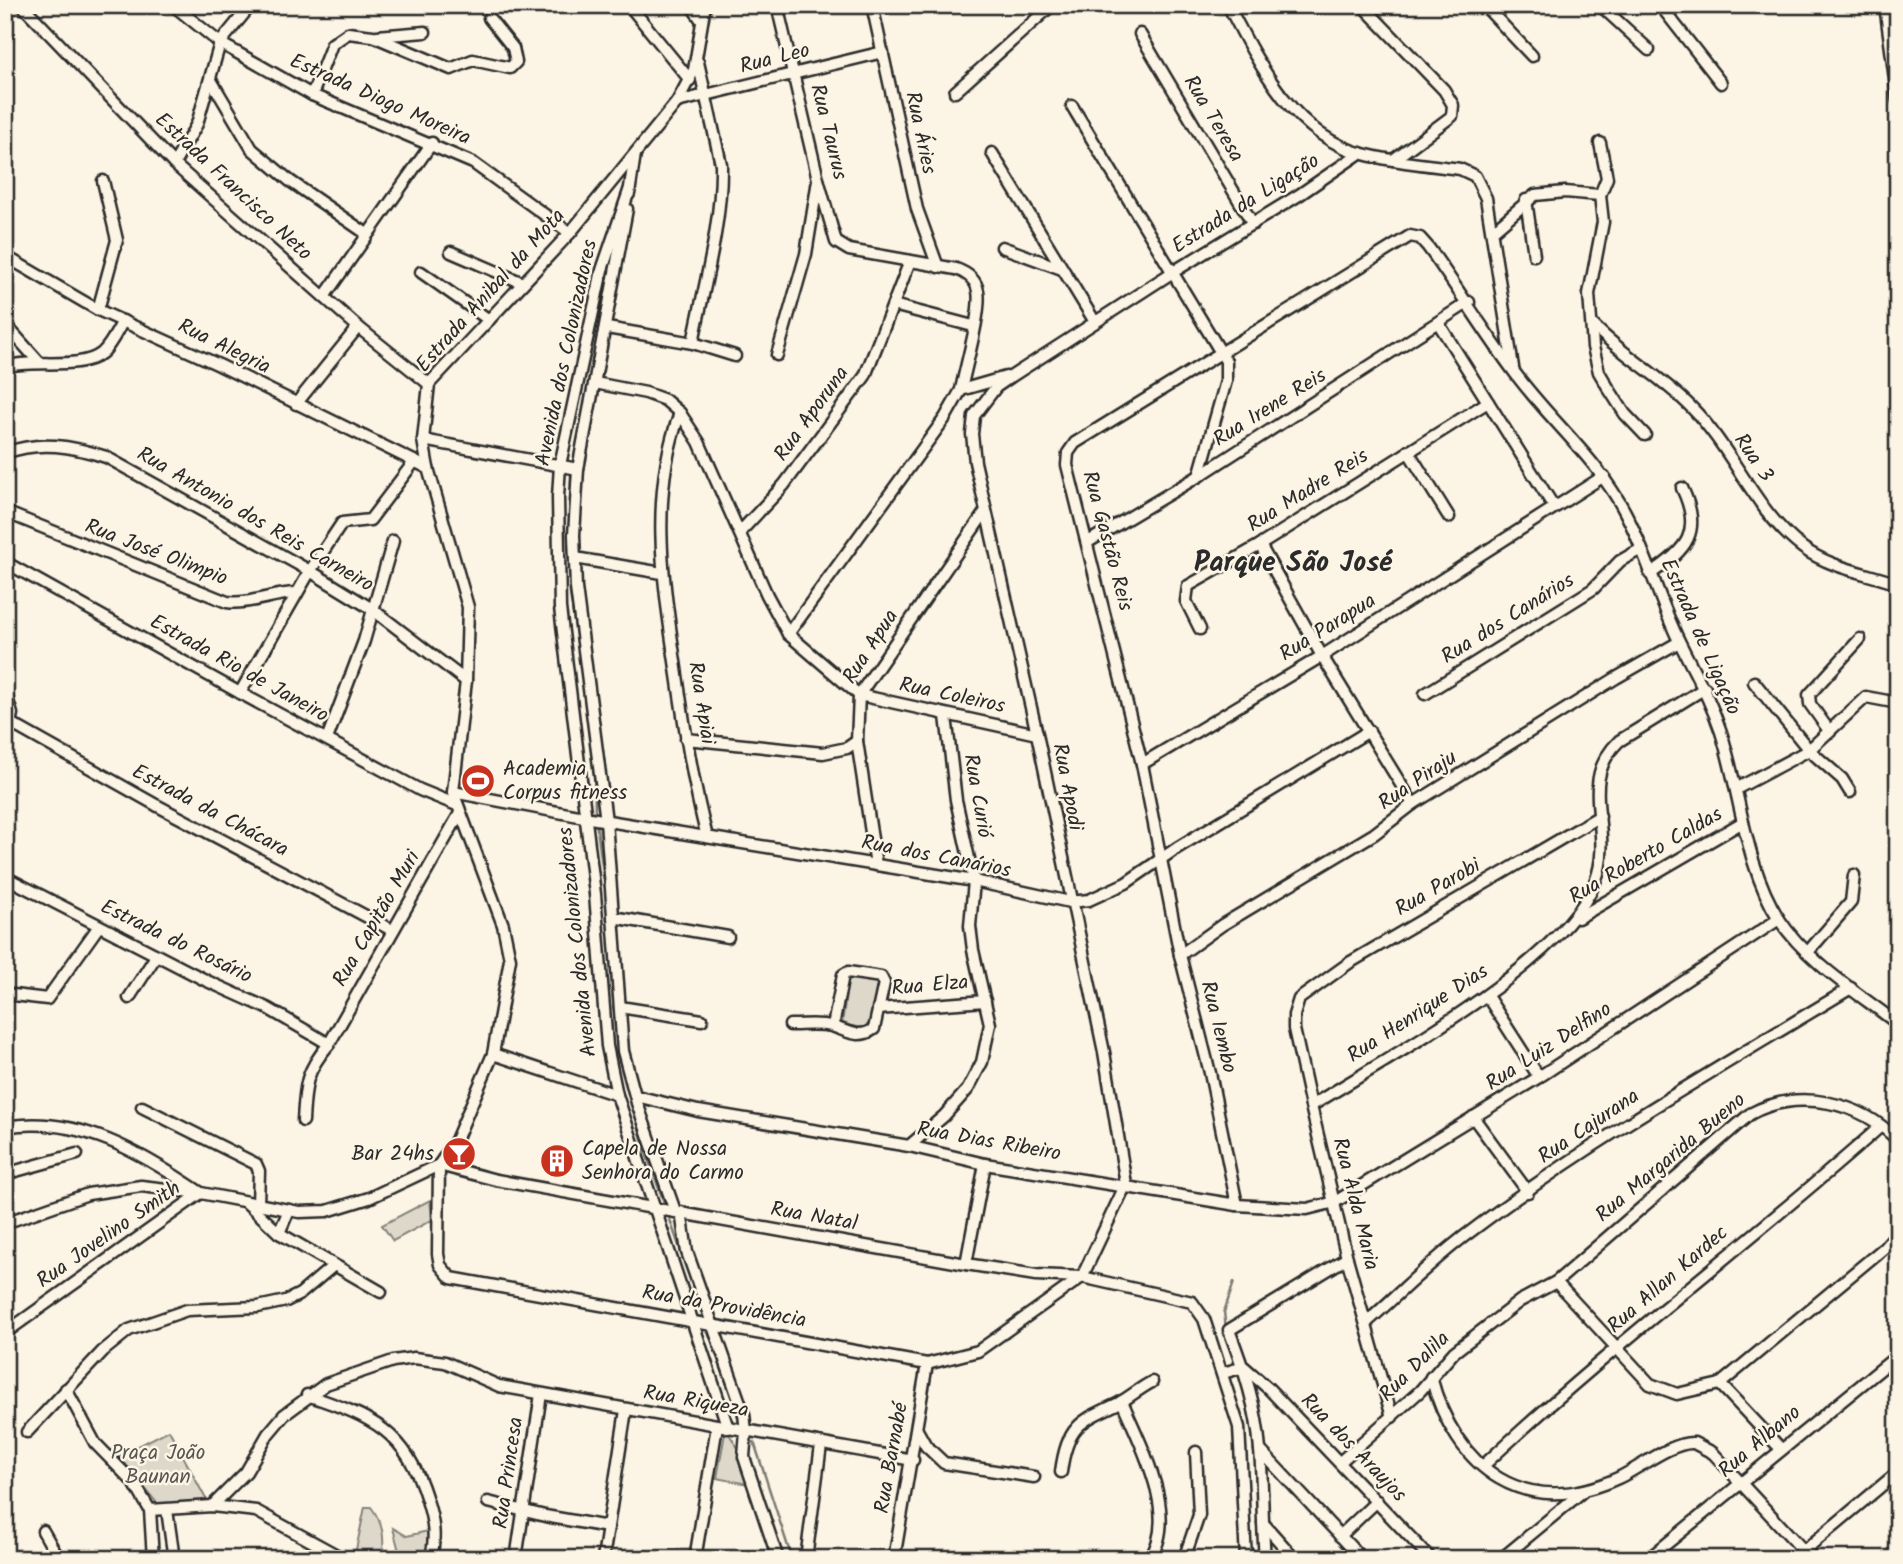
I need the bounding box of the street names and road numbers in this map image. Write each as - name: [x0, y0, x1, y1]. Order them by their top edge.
- street label: Rua Leo: [737, 34, 813, 84]
- street label: Estrada Diogo Moreira: [284, 45, 476, 155]
- street label: Rua Teresa: [1174, 69, 1252, 169]
- street label: Rua Taurus: [800, 81, 856, 183]
- street label: Rua Áries: [895, 89, 945, 177]
- street label: Estrada Francisco Neto: [147, 105, 319, 269]
- street label: Estrada da Ligação: [1166, 145, 1326, 263]
- street label: Estrada Anibal da Mota: [408, 202, 574, 380]
- street label: Avenida dos Colonizadores: [527, 237, 607, 469]
- street label: Rua Alegria: [172, 310, 276, 384]
- street label: Rua Aporuna: [766, 359, 858, 469]
- street label: Rua Irene Reis: [1207, 360, 1333, 456]
- street label: Rua 3: [1725, 427, 1781, 489]
- street label: Rua Antonio dos Reis Carneiro: [130, 438, 380, 602]
- street label: Rua Madre Reis: [1241, 440, 1375, 542]
- street label: Rua Gastão Reis: [1072, 467, 1142, 615]
- street label: Rua José Olimpio: [80, 511, 232, 595]
- street label: Estrada de Ligação: [1651, 553, 1749, 721]
- street label: Rua dos Canários: [1435, 565, 1581, 673]
- street label: Rua Parapua: [1273, 585, 1383, 671]
- street label: Rua Apua: [834, 603, 908, 691]
- street label: Estrada Rio de Janeiro: [143, 606, 335, 732]
- street label: Rua Apiai: [678, 659, 724, 748]
- street label: Rua Coleiros: [896, 669, 1008, 723]
- street label: Rua Apodi: [1042, 740, 1092, 835]
- street label: Rua Piraju: [1372, 742, 1464, 820]
- street label: Rua Curió: [953, 751, 1001, 842]
- street label: Estrada da Chácara: [126, 756, 294, 866]
- street label: Rua Roberto Caldas: [1563, 798, 1729, 913]
- street label: Avenida dos Colonizadores: [550, 825, 606, 1058]
- street label: Rua dos Canários: [858, 826, 1014, 888]
- street label: Rua Capitão Muri: [325, 844, 430, 993]
- street label: Rua Parobi: [1389, 850, 1488, 926]
- street label: Estrada do Rosário: [94, 891, 258, 993]
- street label: Rua Henrique Dias: [1341, 956, 1495, 1072]
- street label: Rua Elza: [890, 966, 970, 1006]
- street label: Rua Iembo: [1191, 977, 1245, 1077]
- street label: Rua Luiz Delfino: [1479, 994, 1619, 1100]
- street label: Rua Cajurana: [1532, 1081, 1646, 1173]
- street label: Rua Margarida Bueno: [1588, 1085, 1754, 1231]
- street label: Rua Dias Ribeiro: [914, 1113, 1064, 1171]
- street label: Rua Alda Maria: [1323, 1134, 1387, 1274]
- street label: Rua Jovelino Smith: [30, 1173, 188, 1297]
- street label: Rua Natal: [768, 1193, 860, 1241]
- street label: Rua Allan Kardec: [1600, 1218, 1736, 1342]
- street label: Rua da Providência: [639, 1276, 809, 1338]
- street label: Rua Dalila: [1372, 1324, 1458, 1410]
- street label: Rua Riqueza: [641, 1377, 751, 1427]
- street label: Rua dos Araujos: [1292, 1386, 1414, 1510]
- street label: Rua Albano: [1711, 1397, 1809, 1487]
- street label: Rua Barnabé: [866, 1399, 918, 1516]
- street label: Rua Princesa: [485, 1415, 533, 1531]

